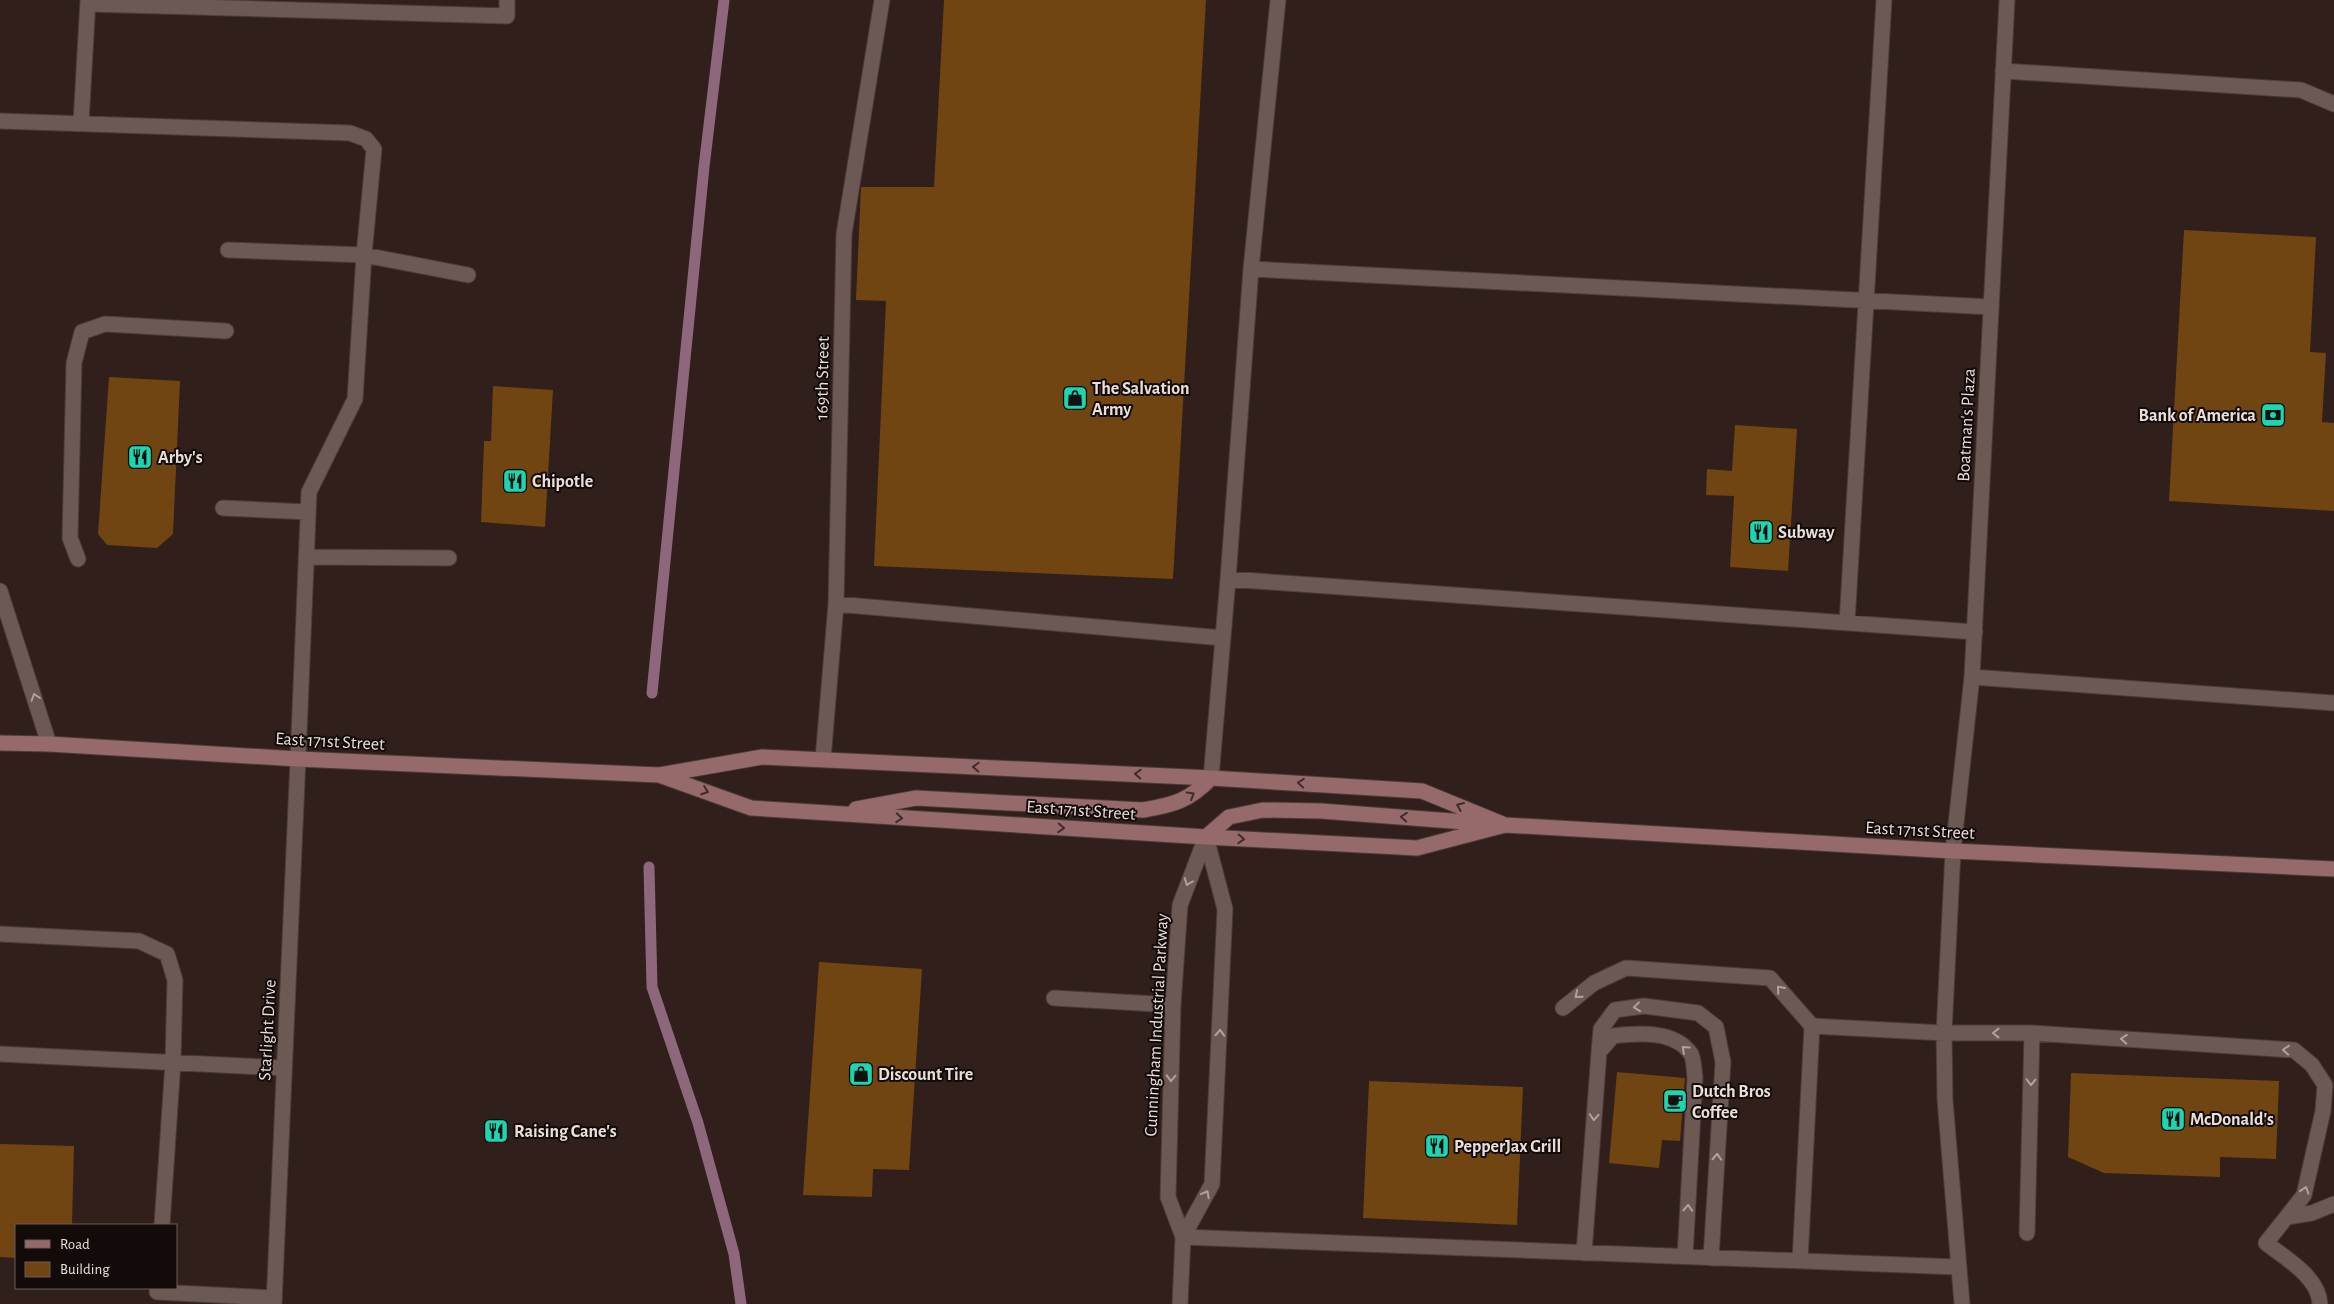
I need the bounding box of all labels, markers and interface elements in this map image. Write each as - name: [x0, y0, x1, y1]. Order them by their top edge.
- street label: 169th Street: [813, 336, 833, 420]
- street label: Boatman's Plaza: [1955, 368, 1979, 482]
- place label: The Salvation Army: [1092, 380, 1190, 419]
- shop icon: The Salvation Army: [1062, 385, 1088, 411]
- bank icon: Bank of America: [2260, 402, 2286, 428]
- place label: Bank of America: [2139, 407, 2256, 425]
- restaurant icon: Arby's: [127, 444, 153, 470]
- place label: Arby's: [158, 449, 203, 467]
- restaurant icon: Chipotle: [502, 468, 528, 494]
- place label: Chipotle: [532, 473, 593, 491]
- restaurant icon: Subway: [1748, 519, 1774, 545]
- place label: Subway: [1778, 524, 1835, 542]
- one-way arrow: [30, 694, 40, 702]
- street label: East 171st Street: [275, 730, 385, 754]
- one-way arrow: [972, 761, 980, 772]
- one-way arrow: [1134, 769, 1142, 780]
- one-way arrow: [1296, 778, 1304, 789]
- one-way arrow: [700, 785, 708, 795]
- one-way arrow: [1186, 791, 1195, 801]
- street label: East 171st Street: [1026, 798, 1136, 824]
- one-way arrow: [1456, 802, 1465, 813]
- one-way arrow: [895, 812, 903, 823]
- one-way arrow: [1400, 812, 1408, 823]
- street label: East 171st Street: [1865, 819, 1975, 843]
- one-way arrow: [1057, 822, 1065, 833]
- one-way arrow: [1237, 833, 1245, 844]
- one-way arrow: [1184, 878, 1194, 886]
- street label: Cunningham Industrial Parkway: [1142, 913, 1172, 1137]
- street label: Starlight Drive: [256, 979, 280, 1081]
- one-way arrow: [1777, 986, 1786, 995]
- one-way arrow: [1575, 990, 1584, 999]
- one-way arrow: [1632, 1001, 1640, 1012]
- one-way arrow: [1992, 1028, 2000, 1038]
- one-way arrow: [1214, 1029, 1225, 1037]
- one-way arrow: [2119, 1033, 2127, 1044]
- one-way arrow: [2281, 1044, 2289, 1055]
- one-way arrow: [1681, 1046, 1690, 1055]
- shop icon: Discount Tire: [848, 1061, 874, 1087]
- place label: Discount Tire: [878, 1066, 973, 1084]
- one-way arrow: [1166, 1074, 1176, 1082]
- one-way arrow: [2026, 1078, 2036, 1086]
- place label: Dutch Bros Coffee: [1692, 1083, 1771, 1122]
- cafe icon: Dutch Bros Coffee: [1662, 1088, 1688, 1114]
- restaurant icon: McDonald's: [2160, 1106, 2186, 1132]
- place label: McDonald's: [2190, 1111, 2274, 1129]
- one-way arrow: [1589, 1114, 1600, 1122]
- restaurant icon: Raising Cane's: [483, 1118, 509, 1144]
- place label: Raising Cane's: [514, 1123, 617, 1141]
- restaurant icon: PepperJax Grill: [1424, 1133, 1450, 1159]
- place label: PepperJax Grill: [1454, 1138, 1561, 1156]
- one-way arrow: [1711, 1152, 1722, 1160]
- one-way arrow: [2299, 1186, 2309, 1194]
- one-way arrow: [1200, 1190, 1210, 1199]
- one-way arrow: [1682, 1204, 1693, 1212]
- legend: [15, 1224, 178, 1289]
- text: Road: [60, 1237, 90, 1252]
- text: Building: [60, 1262, 110, 1277]

